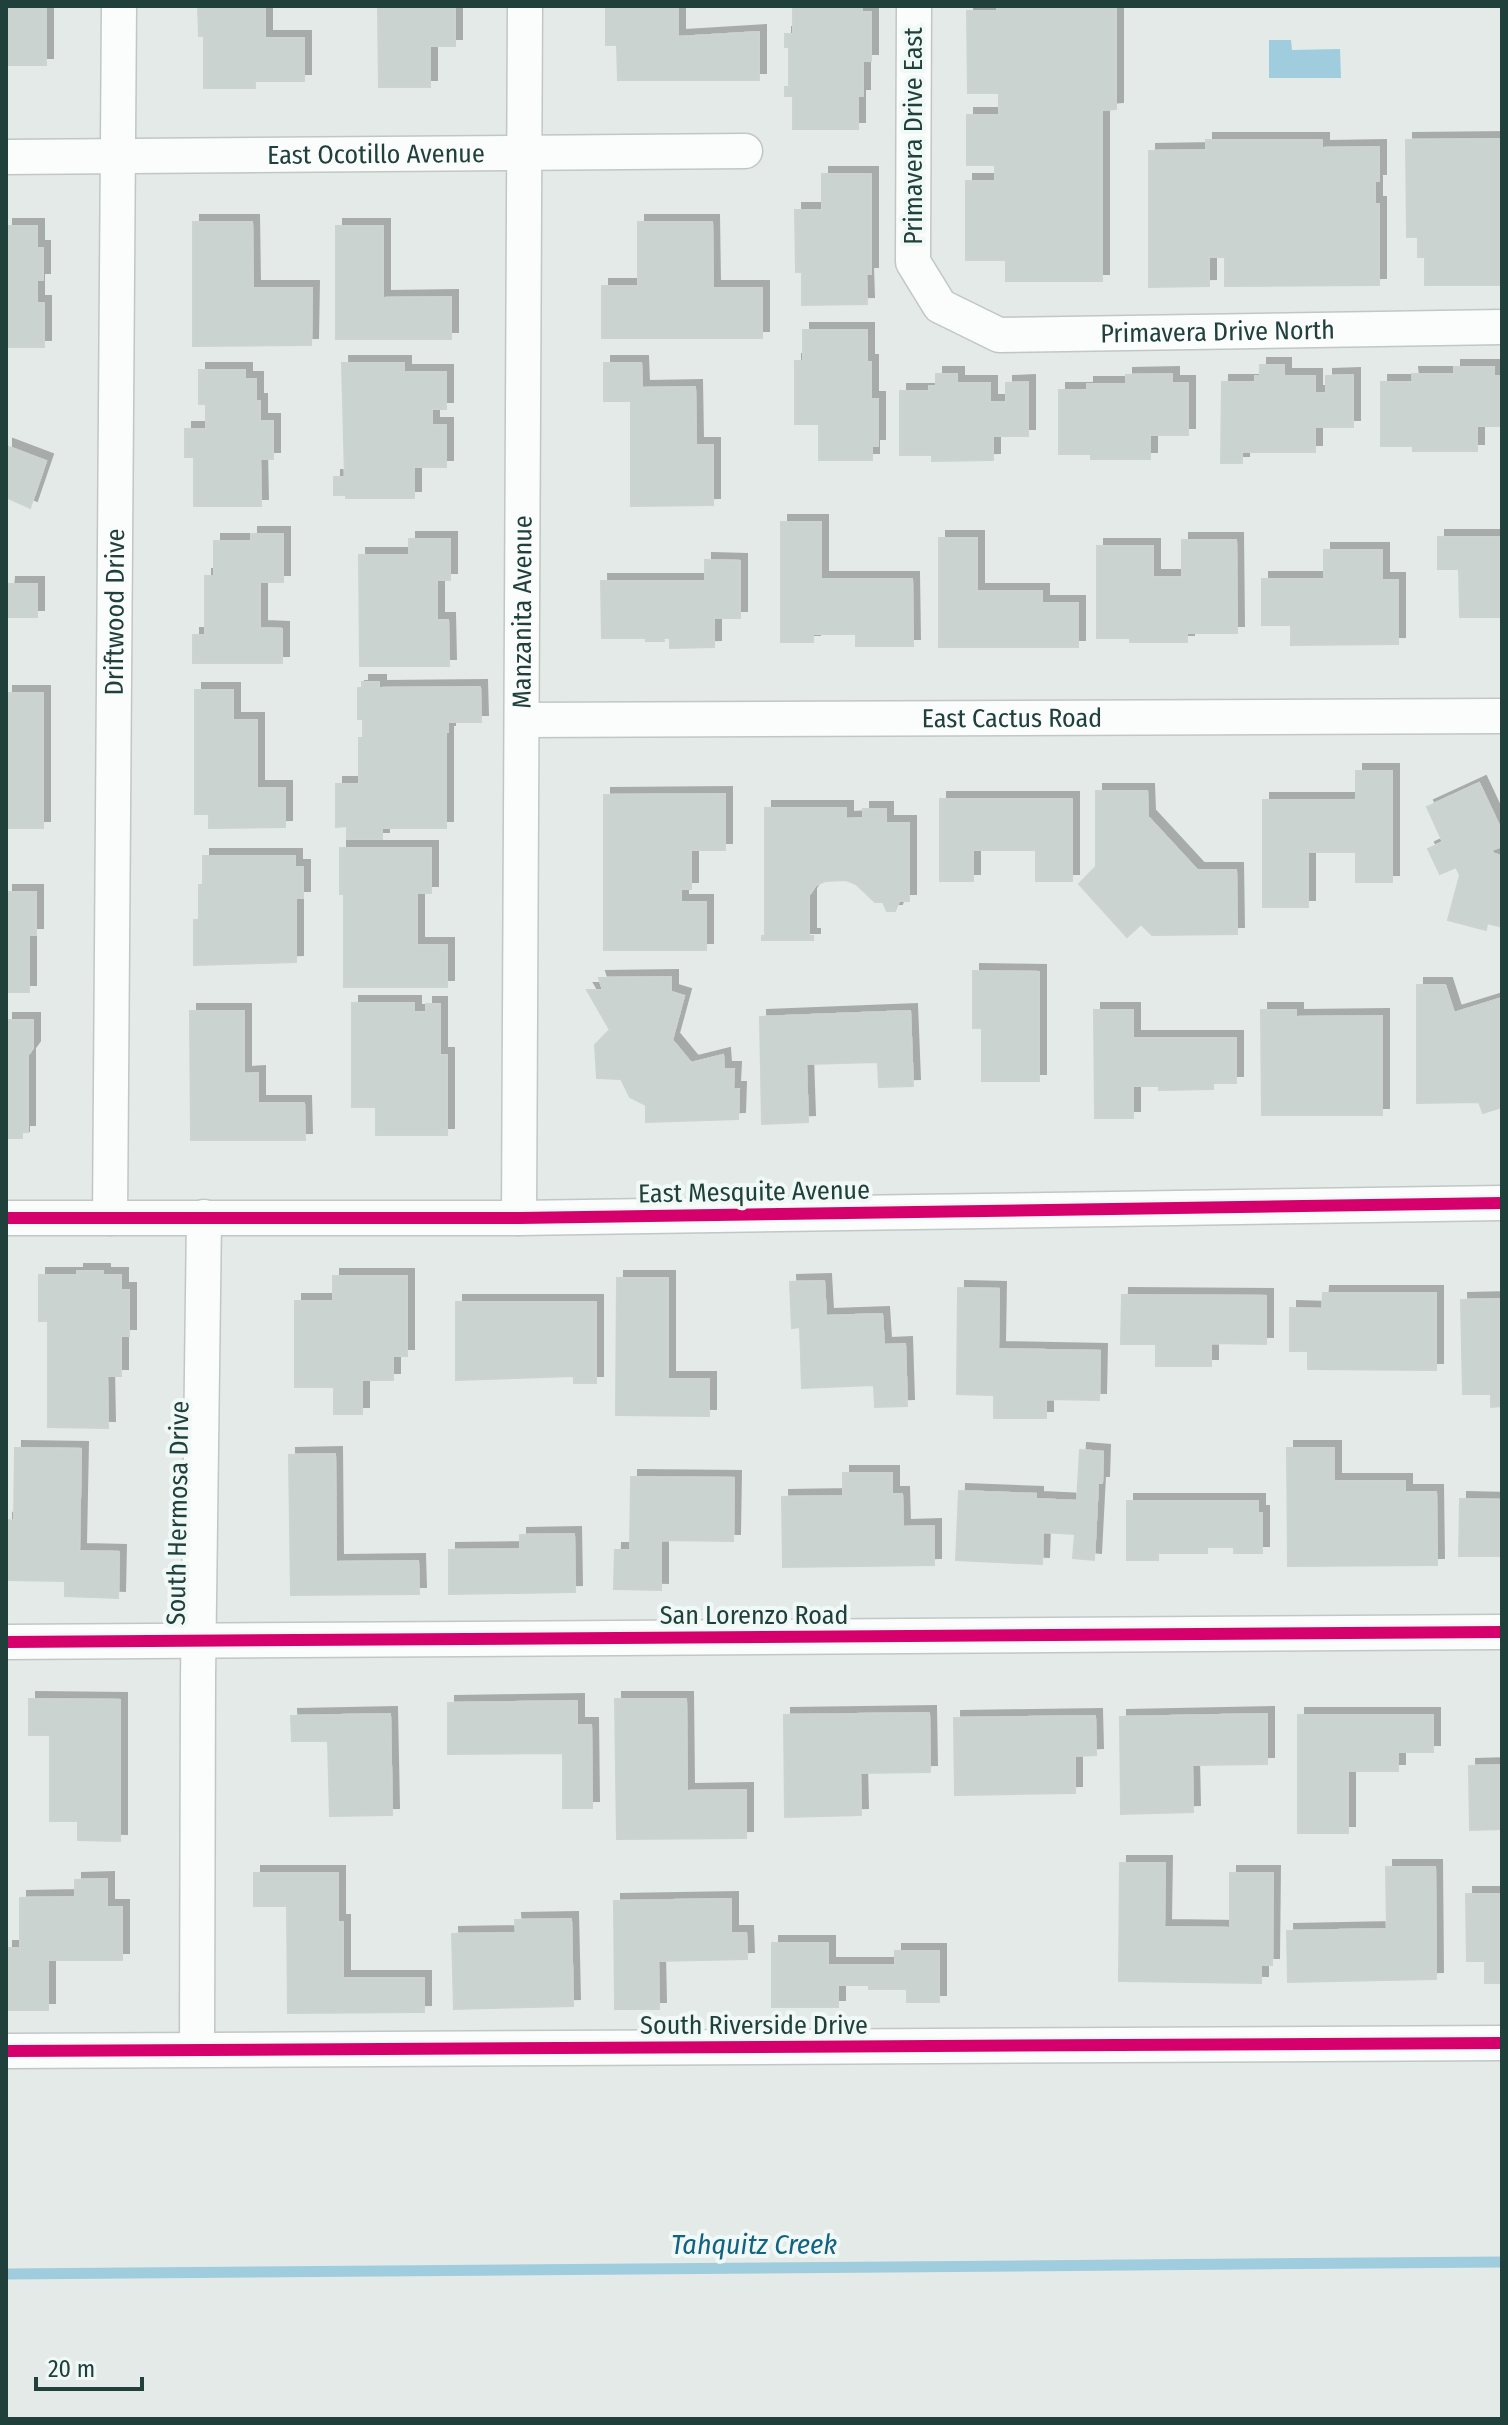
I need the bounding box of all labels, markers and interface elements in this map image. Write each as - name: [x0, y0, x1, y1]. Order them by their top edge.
- street label: Primavera Drive East: [898, 27, 929, 245]
- street label: East Ocotillo Avenue: [267, 138, 485, 170]
- street label: Primavera Drive North: [1100, 314, 1335, 349]
- street label: Manzanita Avenue: [506, 515, 538, 709]
- street label: Driftwood Drive: [98, 529, 131, 696]
- street label: East Cactus Road: [922, 702, 1102, 734]
- street label: East Mesquite Avenue: [638, 1174, 870, 1210]
- street label: South Hermosa Drive: [161, 1400, 195, 1626]
- street label: San Lorenzo Road: [660, 1600, 848, 1631]
- street label: South Riverside Drive: [640, 2010, 868, 2041]
- water label: Tahquitz Creek: [671, 2228, 837, 2261]
- scale bar: [36, 2341, 142, 2391]
- text: 20 m: [48, 2355, 95, 2383]

